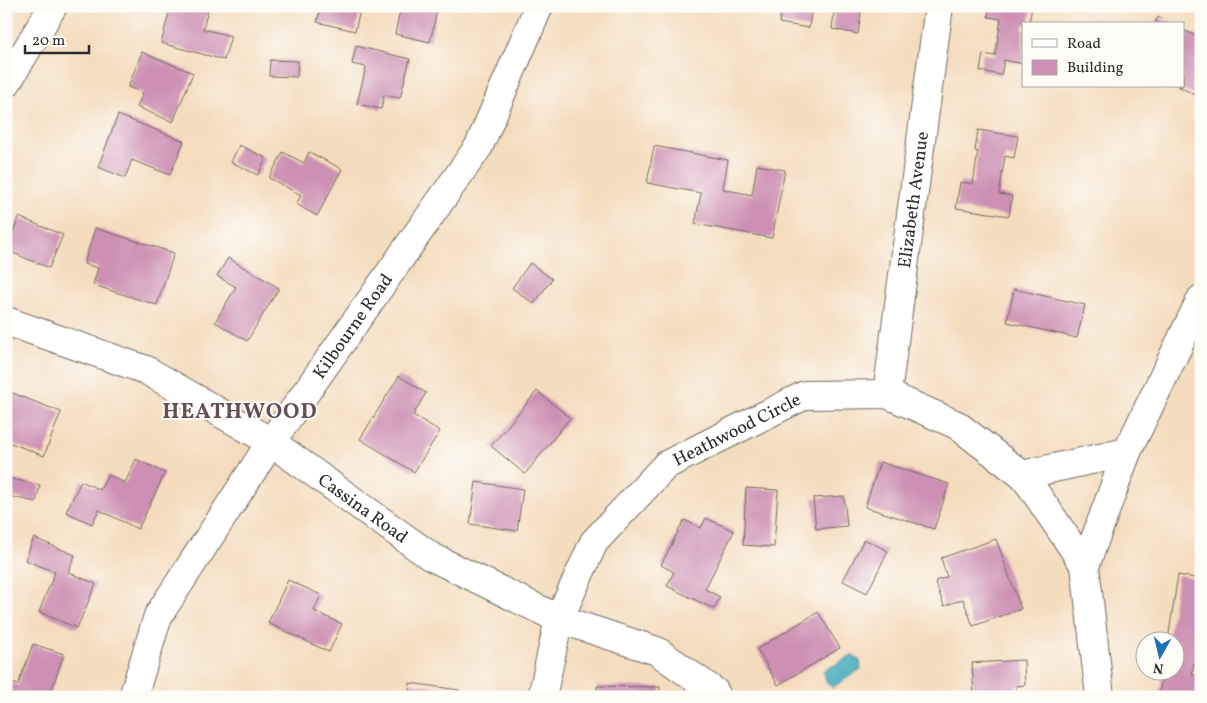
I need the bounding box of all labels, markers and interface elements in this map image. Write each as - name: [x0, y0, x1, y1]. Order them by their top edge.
- scale bar: [25, 22, 89, 54]
- legend: [1022, 22, 1184, 88]
- text: 20 m: [32, 31, 65, 52]
- text: Road: [1067, 34, 1101, 55]
- text: Building: [1067, 58, 1124, 79]
- street label: Elizabeth Avenue: [893, 130, 936, 270]
- street label: Kilbourne Road: [308, 269, 400, 385]
- street label: Heathwood Circle: [669, 388, 806, 473]
- district label: HEATHWOOD: [162, 397, 318, 428]
- street label: Cassina Road: [312, 468, 412, 550]
- north arrow: [1134, 630, 1184, 680]
- text: N: [1152, 657, 1165, 678]

